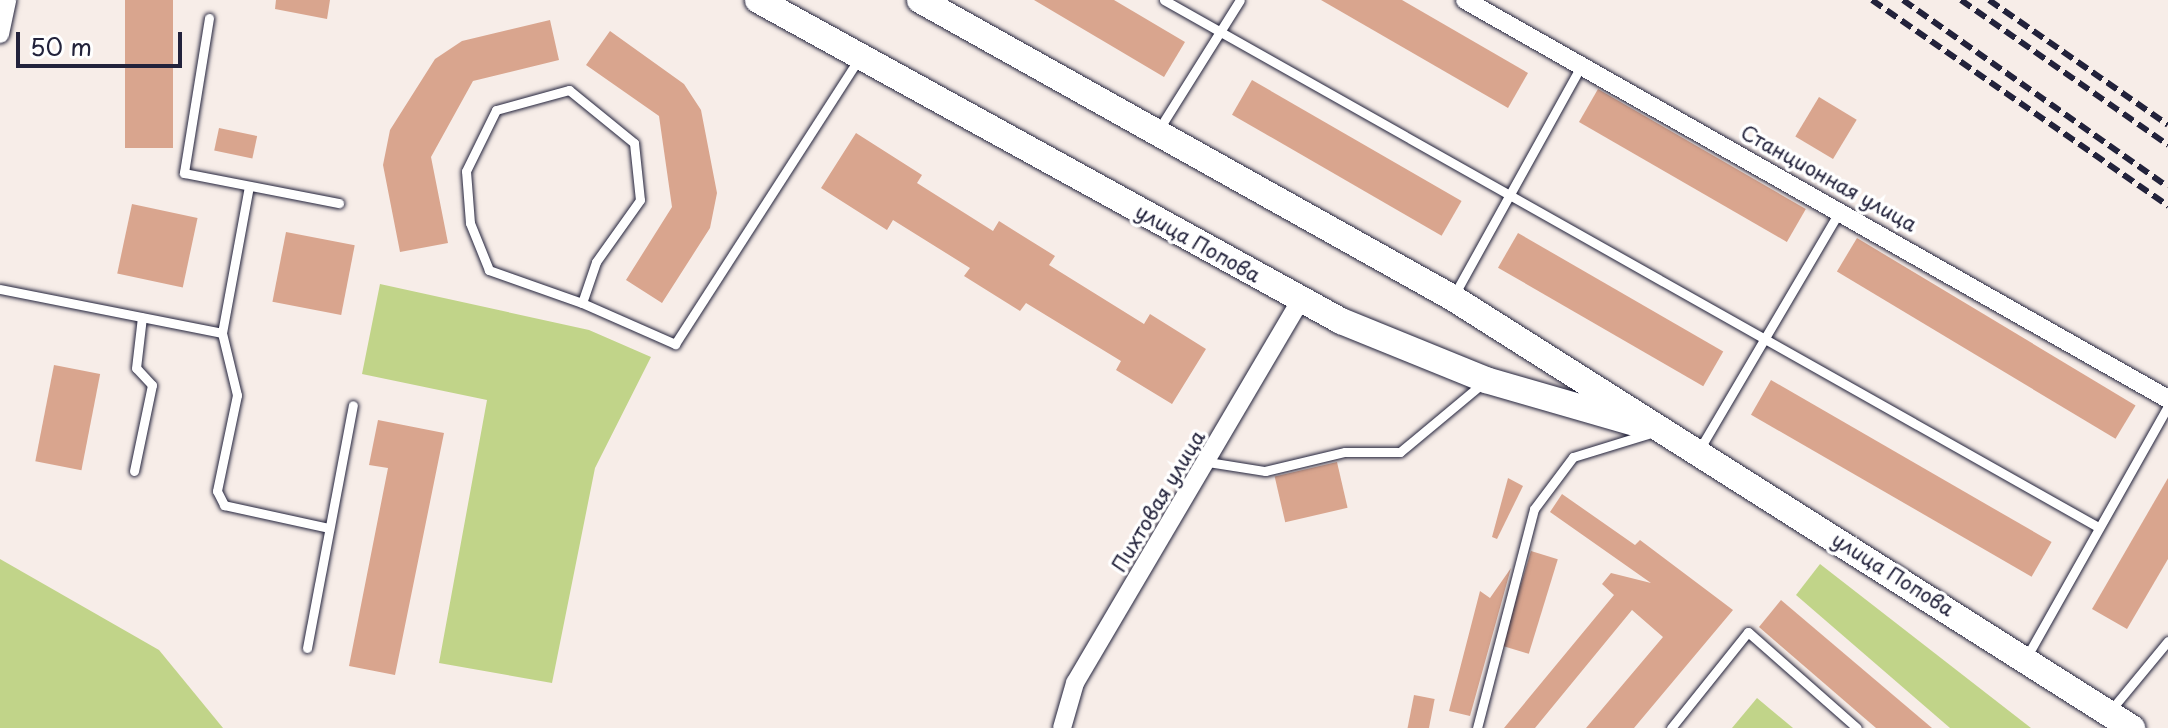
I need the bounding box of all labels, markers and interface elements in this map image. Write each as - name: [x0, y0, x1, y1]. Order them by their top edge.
- scale bar: [20, 16, 186, 66]
- text: 50 m: [30, 28, 92, 64]
- street label: Станционная улица: [1736, 119, 1922, 237]
- street label: улица Попова: [1131, 199, 1265, 287]
- street label: Пихтовая улица: [1106, 426, 1210, 576]
- street label: улица Попова: [1827, 527, 1959, 621]

